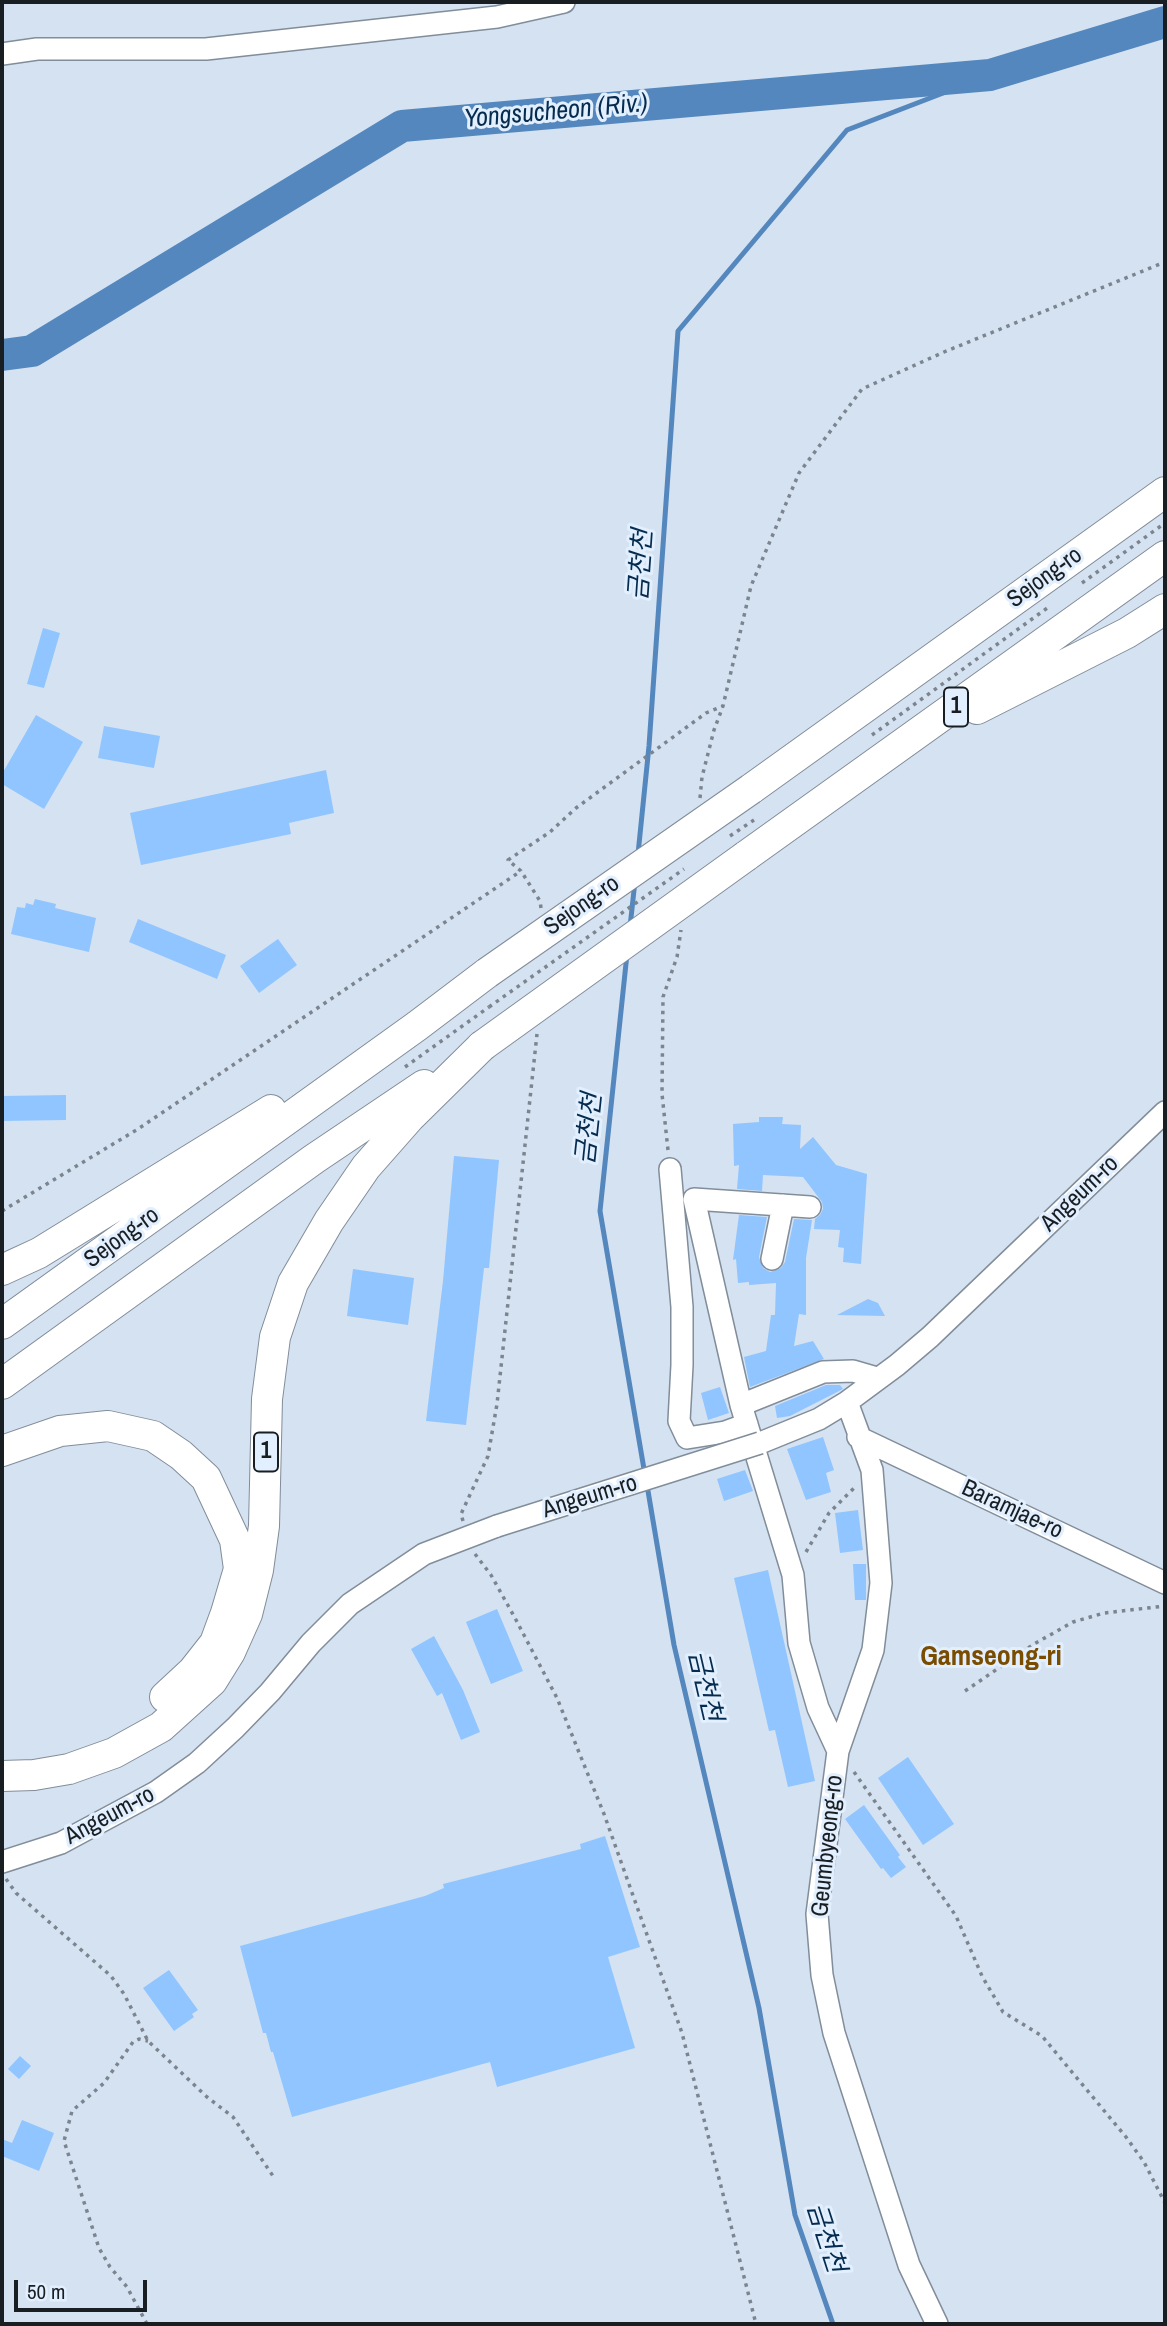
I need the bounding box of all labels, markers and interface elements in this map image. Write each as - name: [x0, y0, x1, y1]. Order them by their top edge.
- water label: Yongsucheon (Riv.): [463, 88, 649, 136]
- water label: 금천천: [624, 528, 660, 602]
- street label: Sejong-ro: [1002, 541, 1088, 615]
- road number: 1: [944, 688, 968, 726]
- street label: Sejong-ro: [539, 870, 625, 942]
- water label: 금천천: [571, 1092, 609, 1166]
- street label: Angeum-ro: [1035, 1150, 1125, 1238]
- street label: Sejong-ro: [79, 1201, 165, 1275]
- road number: 1: [254, 1432, 278, 1471]
- street label: Angeum-ro: [539, 1469, 641, 1525]
- street label: Baramjae-ro: [957, 1474, 1067, 1546]
- district label: Gamseong-ri: [920, 1640, 1062, 1674]
- water label: 금천천: [681, 1648, 727, 1724]
- street label: Geumbyeong-ro: [806, 1774, 850, 1918]
- street label: Angeum-ro: [60, 1780, 160, 1852]
- water label: 금천천: [799, 2199, 851, 2277]
- scale bar: [18, 2266, 150, 2310]
- text: 50 m: [27, 2277, 65, 2306]

